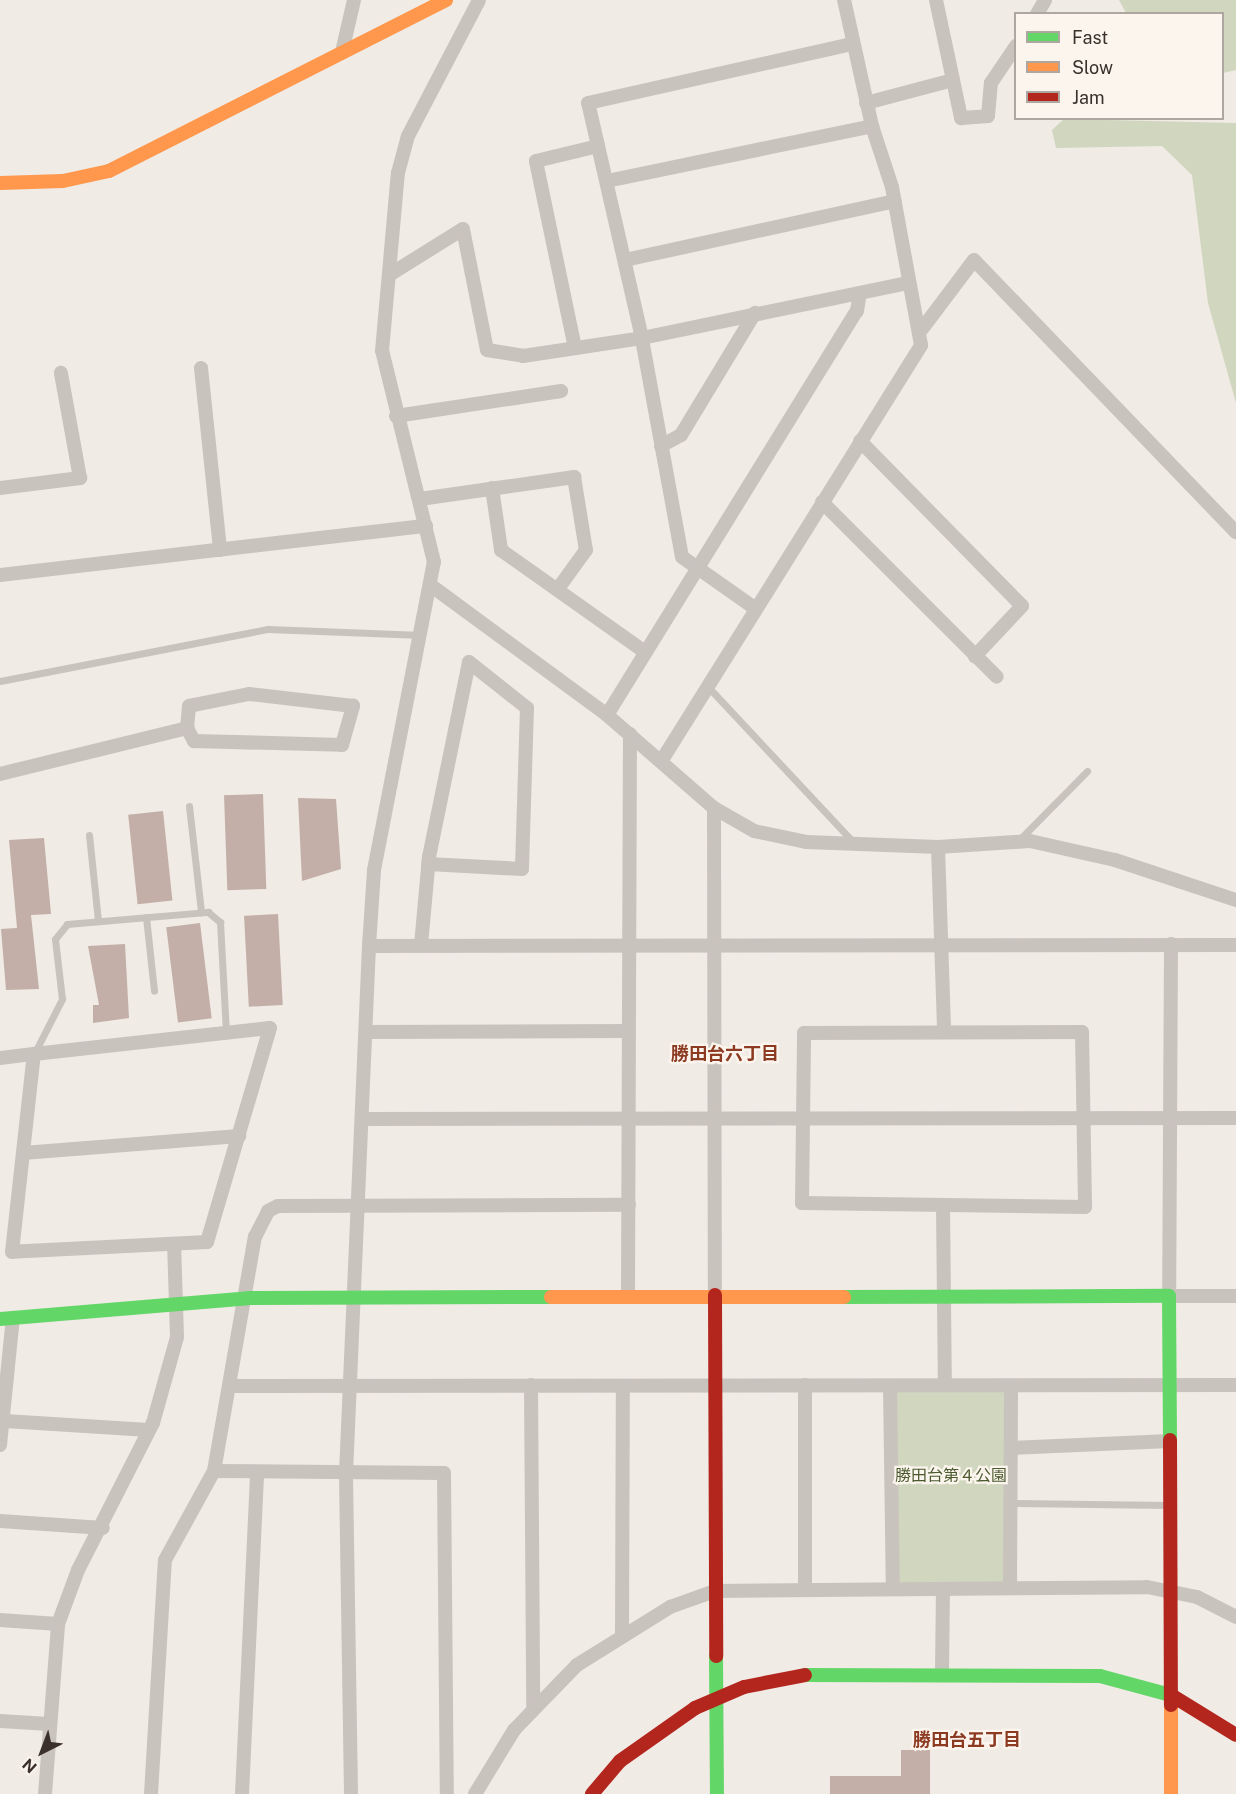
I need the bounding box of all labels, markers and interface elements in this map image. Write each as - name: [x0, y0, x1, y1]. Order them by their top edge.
- legend: [1014, 12, 1224, 120]
- text: Fast: [1072, 27, 1108, 48]
- text: Slow: [1072, 57, 1113, 78]
- text: Jam: [1072, 87, 1105, 108]
- district label: 勝田台六丁目: [671, 1043, 779, 1065]
- park label: 勝田台第４公園: [895, 1466, 1007, 1486]
- north arrow: [12, 1722, 72, 1782]
- district label: 勝田台五丁目: [913, 1729, 1021, 1751]
- text: N: [19, 1755, 41, 1777]

